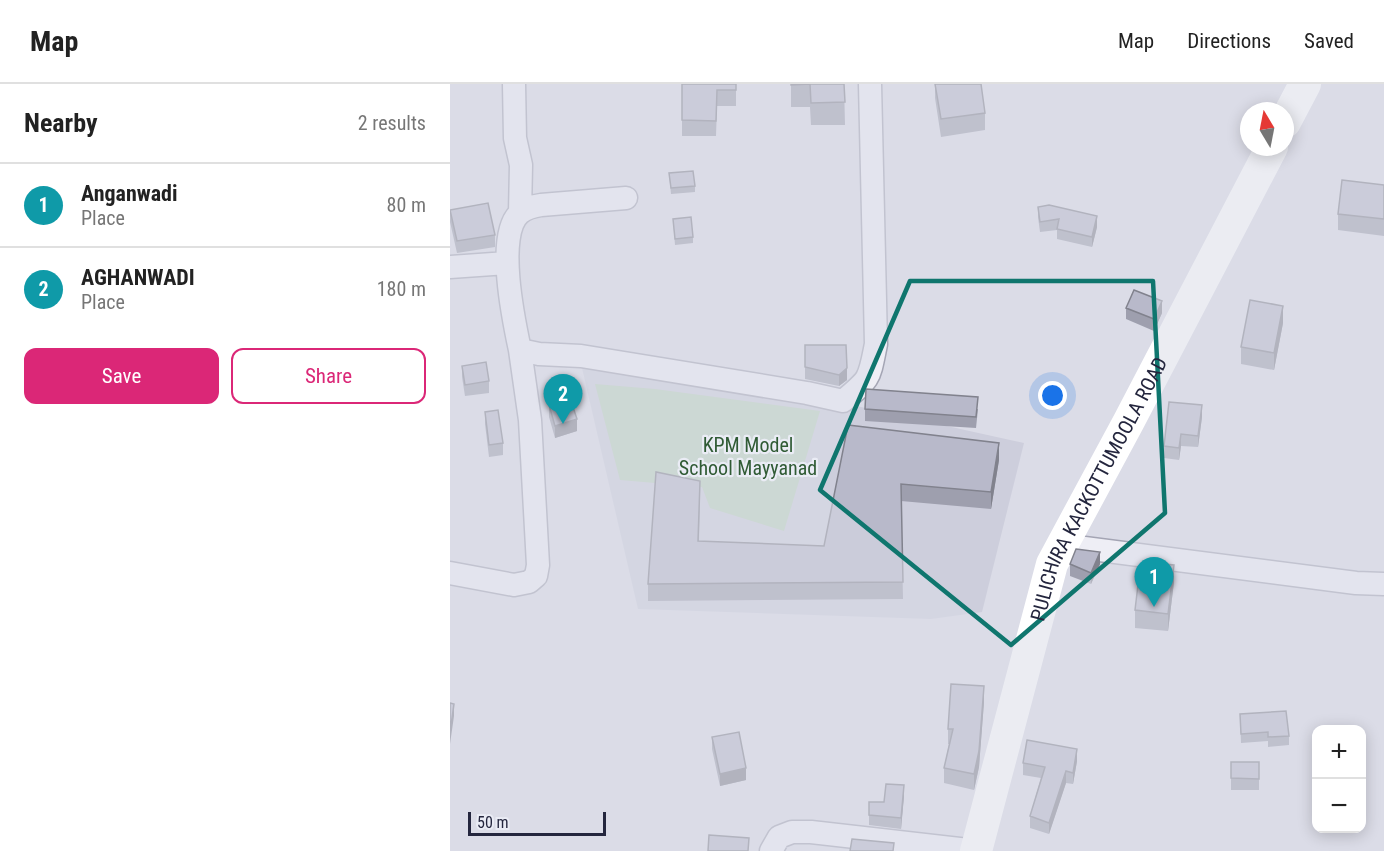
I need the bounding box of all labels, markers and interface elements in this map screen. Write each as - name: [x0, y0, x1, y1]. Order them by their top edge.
- text: Map: [30, 25, 78, 58]
- text: Map: [1118, 29, 1154, 53]
- text: Directions: [1187, 29, 1271, 53]
- text: Saved: [1304, 29, 1354, 53]
- north arrow: [1240, 102, 1294, 156]
- text: Nearby: [24, 108, 98, 138]
- text: 2 results: [358, 111, 426, 135]
- text: Anganwadi: [81, 181, 177, 206]
- text: 1: [38, 193, 49, 217]
- text: 80 m: [387, 193, 426, 217]
- text: Place: [81, 206, 125, 230]
- text: AGHANWADI: [81, 265, 195, 290]
- text: 2: [38, 277, 49, 301]
- text: 180 m: [377, 277, 426, 301]
- text: Place: [81, 290, 125, 314]
- button: Save: [24, 348, 219, 404]
- button: Share: [231, 348, 426, 404]
- street label: PULICHIRA KACKOTTUMOOLA ROAD: [1025, 353, 1172, 624]
- pin: 2: [544, 374, 582, 424]
- your location: [1038, 381, 1067, 410]
- park label: KPM Model School Mayyanad: [679, 433, 817, 480]
- pin: 1: [1134, 558, 1174, 607]
- map controls: [1312, 725, 1366, 833]
- button: +: [1312, 725, 1366, 779]
- button: −: [1312, 779, 1366, 833]
- scale bar: [468, 809, 606, 836]
- text: 50 m: [477, 813, 509, 832]

